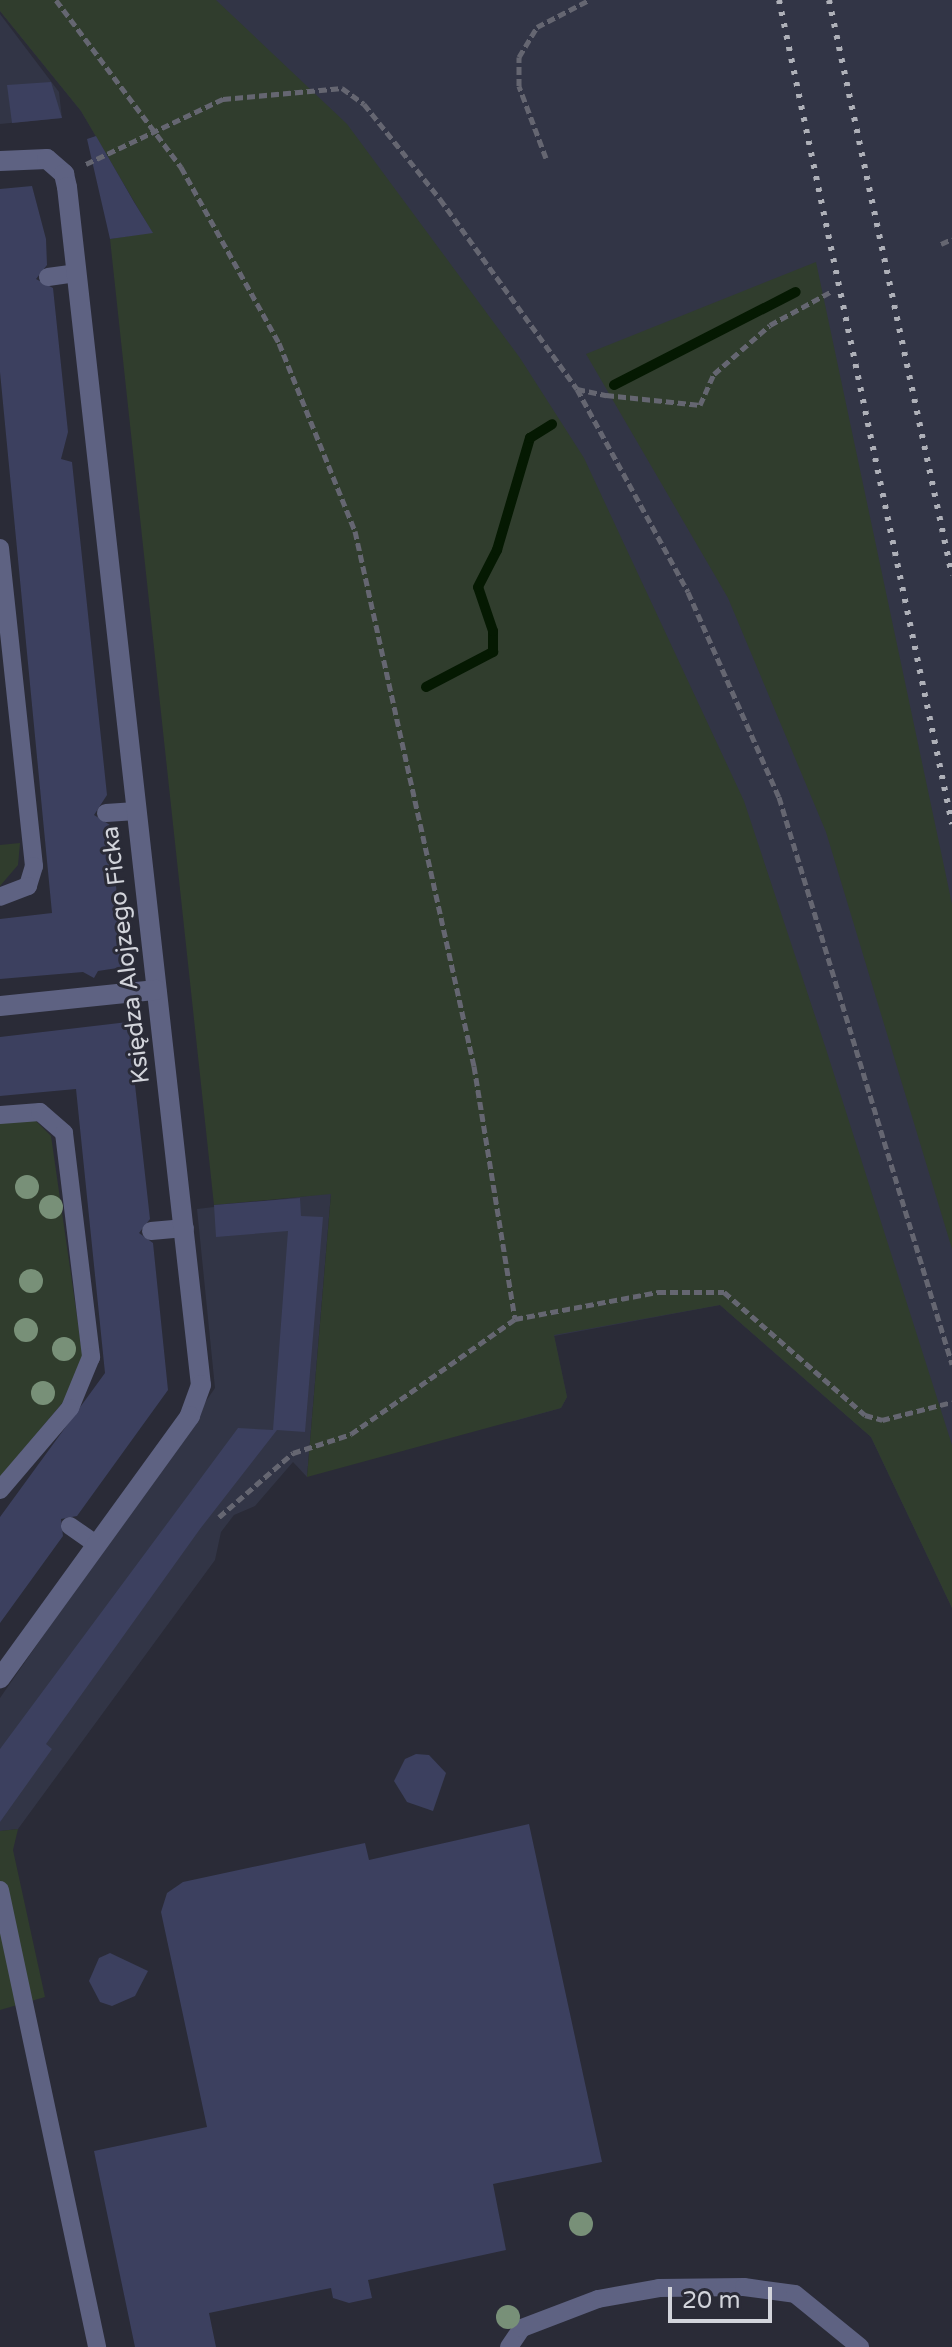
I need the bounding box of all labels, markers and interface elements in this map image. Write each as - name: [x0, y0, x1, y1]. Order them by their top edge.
- street label: Księdza Alojzego Ficka: [96, 825, 156, 1085]
- scale bar: [672, 2271, 776, 2321]
- text: 20 m: [682, 2286, 740, 2315]

